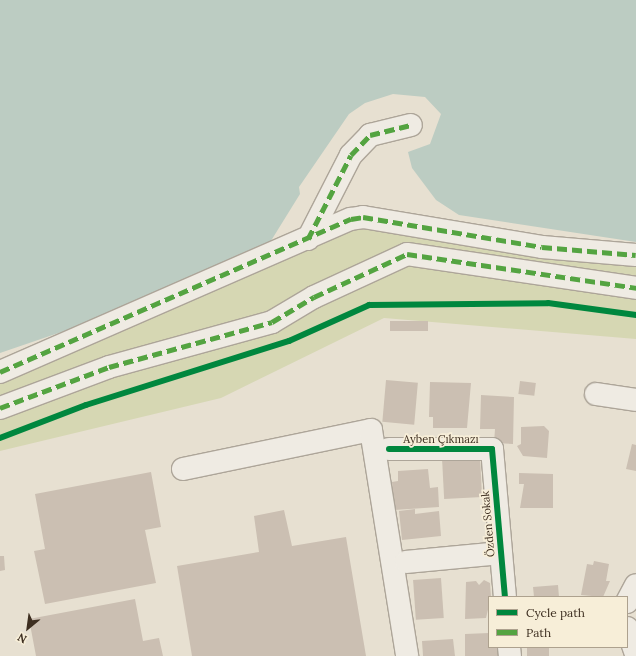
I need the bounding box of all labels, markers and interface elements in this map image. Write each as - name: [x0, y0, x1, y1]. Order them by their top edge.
- street label: Ayben Çıkmazı: [403, 432, 479, 446]
- street label: Özden Sokak: [479, 490, 497, 558]
- legend: [488, 596, 628, 648]
- text: Cycle path: [526, 605, 585, 620]
- north arrow: [8, 608, 48, 648]
- text: Path: [526, 625, 551, 640]
- text: N: [15, 630, 29, 647]

